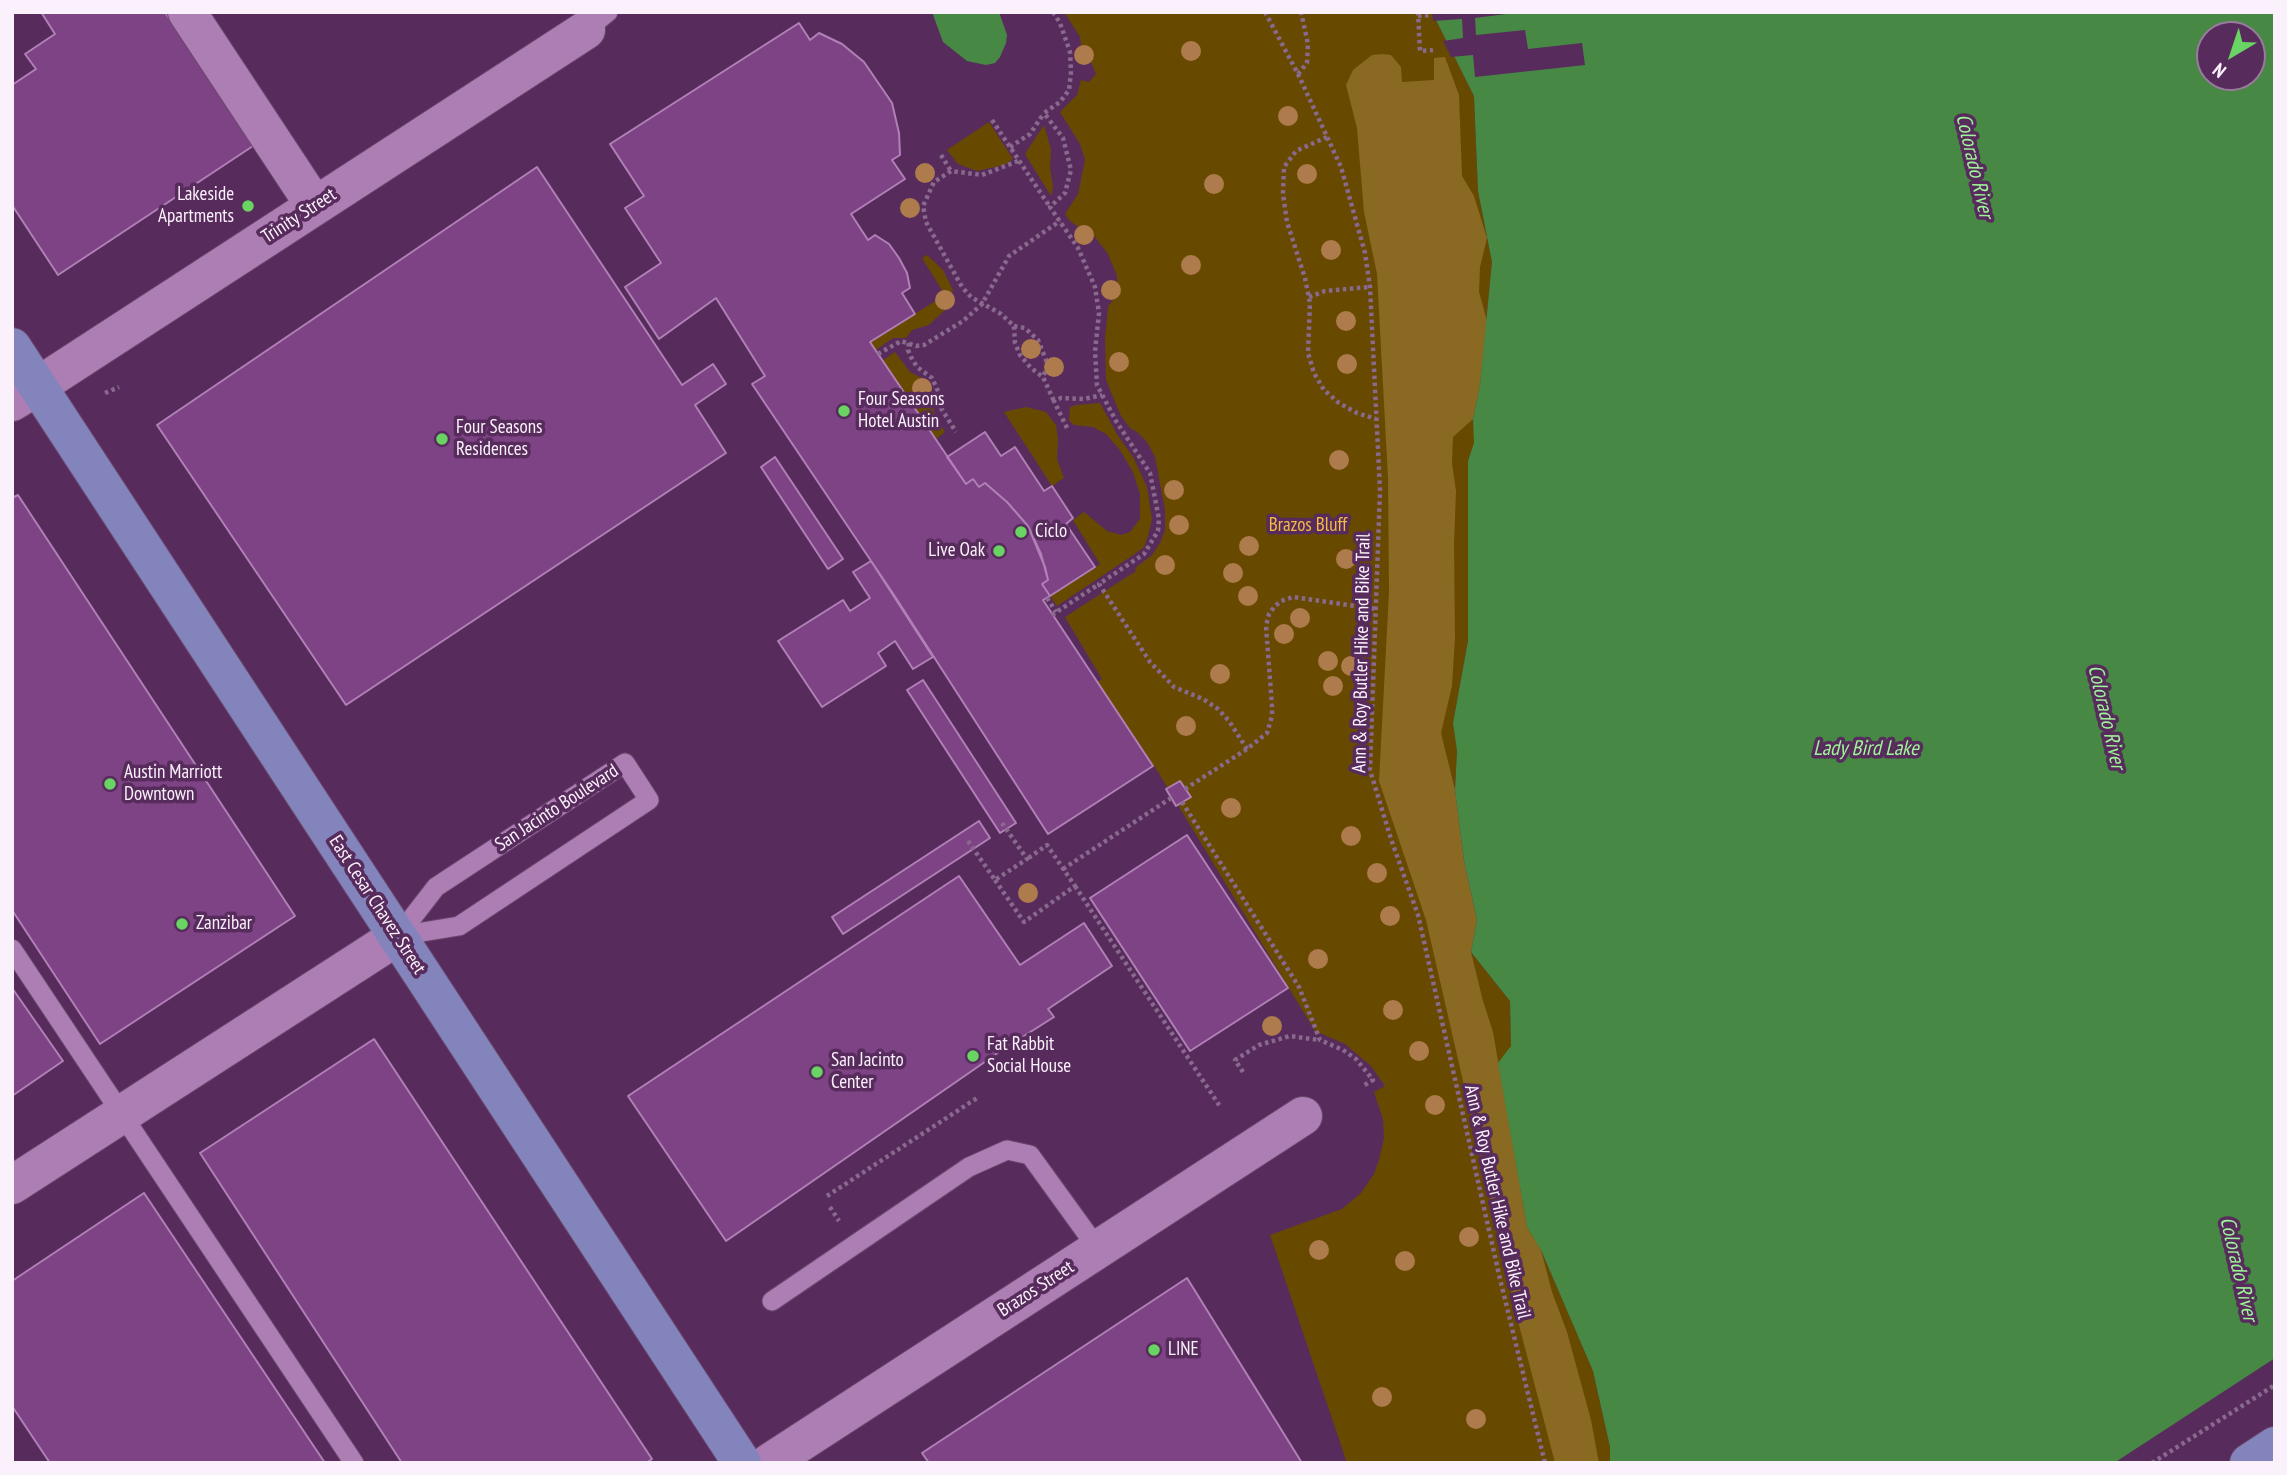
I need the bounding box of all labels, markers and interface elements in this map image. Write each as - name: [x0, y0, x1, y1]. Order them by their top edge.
- north arrow: [2196, 21, 2266, 91]
- text: N: [2208, 58, 2231, 83]
- water label: Colorado River: [1950, 111, 1998, 221]
- street label: Trinity Street: [257, 183, 341, 249]
- place label: Lakeside Apartments: [158, 184, 234, 228]
- marker: Lakeside Apartments: [240, 198, 256, 214]
- place label: Four Seasons Hotel Austin: [858, 389, 945, 433]
- marker: Four Seasons Hotel Austin: [836, 403, 852, 419]
- place label: Four Seasons Residences: [456, 417, 543, 461]
- marker: Four Seasons Residences: [434, 431, 450, 447]
- park label: Brazos Bluff: [1269, 515, 1347, 537]
- place label: Ciclo: [1035, 521, 1067, 543]
- marker: Ciclo: [1013, 524, 1029, 540]
- street label: Ann & Roy Butler Hike and Bike Trail: [1349, 533, 1375, 773]
- place label: Live Oak: [928, 540, 985, 562]
- marker: Live Oak: [991, 543, 1007, 559]
- water label: Colorado River: [2082, 662, 2130, 772]
- water label: Lady Bird Lake: [1813, 736, 1919, 762]
- street label: San Jacinto Boulevard: [491, 760, 623, 856]
- place label: Austin Marriott Downtown: [124, 762, 222, 806]
- marker: Austin Marriott Downtown: [102, 776, 118, 792]
- street label: East Cesar Chavez Street: [324, 831, 430, 979]
- place label: Zanzibar: [196, 913, 252, 935]
- marker: Zanzibar: [174, 916, 190, 932]
- place label: Fat Rabbit Social House: [987, 1034, 1071, 1078]
- marker: Fat Rabbit Social House: [965, 1048, 981, 1064]
- place label: San Jacinto Center: [831, 1050, 904, 1094]
- marker: San Jacinto Center: [809, 1064, 825, 1080]
- street label: Ann & Roy Butler Hike and Bike Trail: [1459, 1083, 1535, 1321]
- water label: Colorado River: [2214, 1214, 2262, 1324]
- street label: Brazos Street: [994, 1256, 1078, 1322]
- place label: LINE: [1168, 1339, 1199, 1361]
- marker: LINE: [1146, 1342, 1162, 1358]

